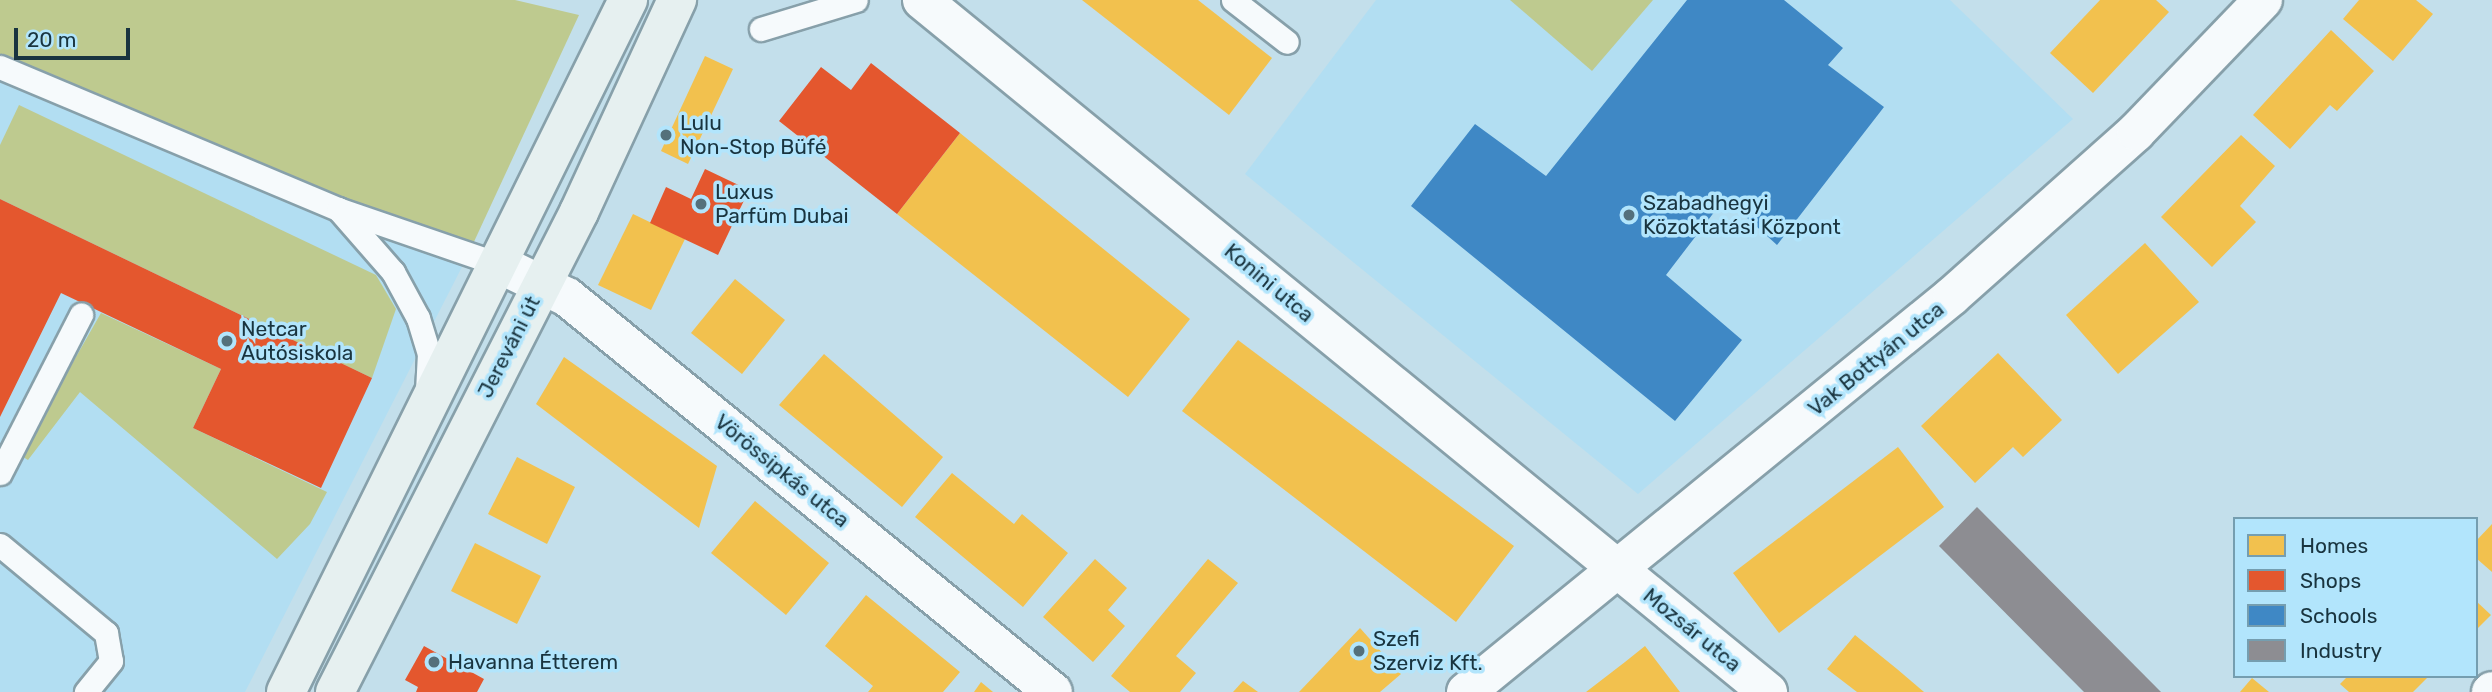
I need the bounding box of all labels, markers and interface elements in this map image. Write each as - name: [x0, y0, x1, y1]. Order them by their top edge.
- scale bar: [18, 14, 133, 58]
- text: 20 m: [27, 27, 76, 52]
- place label: Lulu Non-Stop Büfé: [680, 110, 826, 160]
- marker: Lulu Non-Stop Büfé: [658, 127, 674, 143]
- place label: Luxus Parfüm Dubai: [715, 179, 849, 229]
- place label: Szabadhegyi Közoktatási Központ: [1643, 190, 1841, 240]
- marker: Luxus Parfüm Dubai: [693, 196, 709, 212]
- marker: Szabadhegyi Közoktatási Központ: [1621, 207, 1637, 223]
- street label: Konini utca: [1219, 238, 1319, 328]
- street label: Jereváni út: [473, 292, 545, 402]
- street label: Vak Bottyán utca: [1803, 297, 1949, 421]
- place label: Netcar Autósiskola: [241, 316, 353, 366]
- marker: Netcar Autósiskola: [219, 333, 235, 349]
- street label: Vörössipkás utca: [710, 409, 854, 533]
- legend: [2233, 517, 2478, 678]
- text: Homes: [2300, 533, 2368, 558]
- text: Shops: [2300, 568, 2361, 593]
- street label: Mozsár utca: [1638, 583, 1746, 677]
- text: Schools: [2300, 603, 2377, 628]
- place label: Szefi Szerviz Kft.: [1373, 626, 1483, 676]
- text: Industry: [2300, 638, 2382, 663]
- marker: Szefi Szerviz Kft.: [1351, 643, 1367, 659]
- place label: Havanna Étterem: [448, 649, 618, 675]
- marker: Havanna Étterem: [426, 654, 442, 670]

